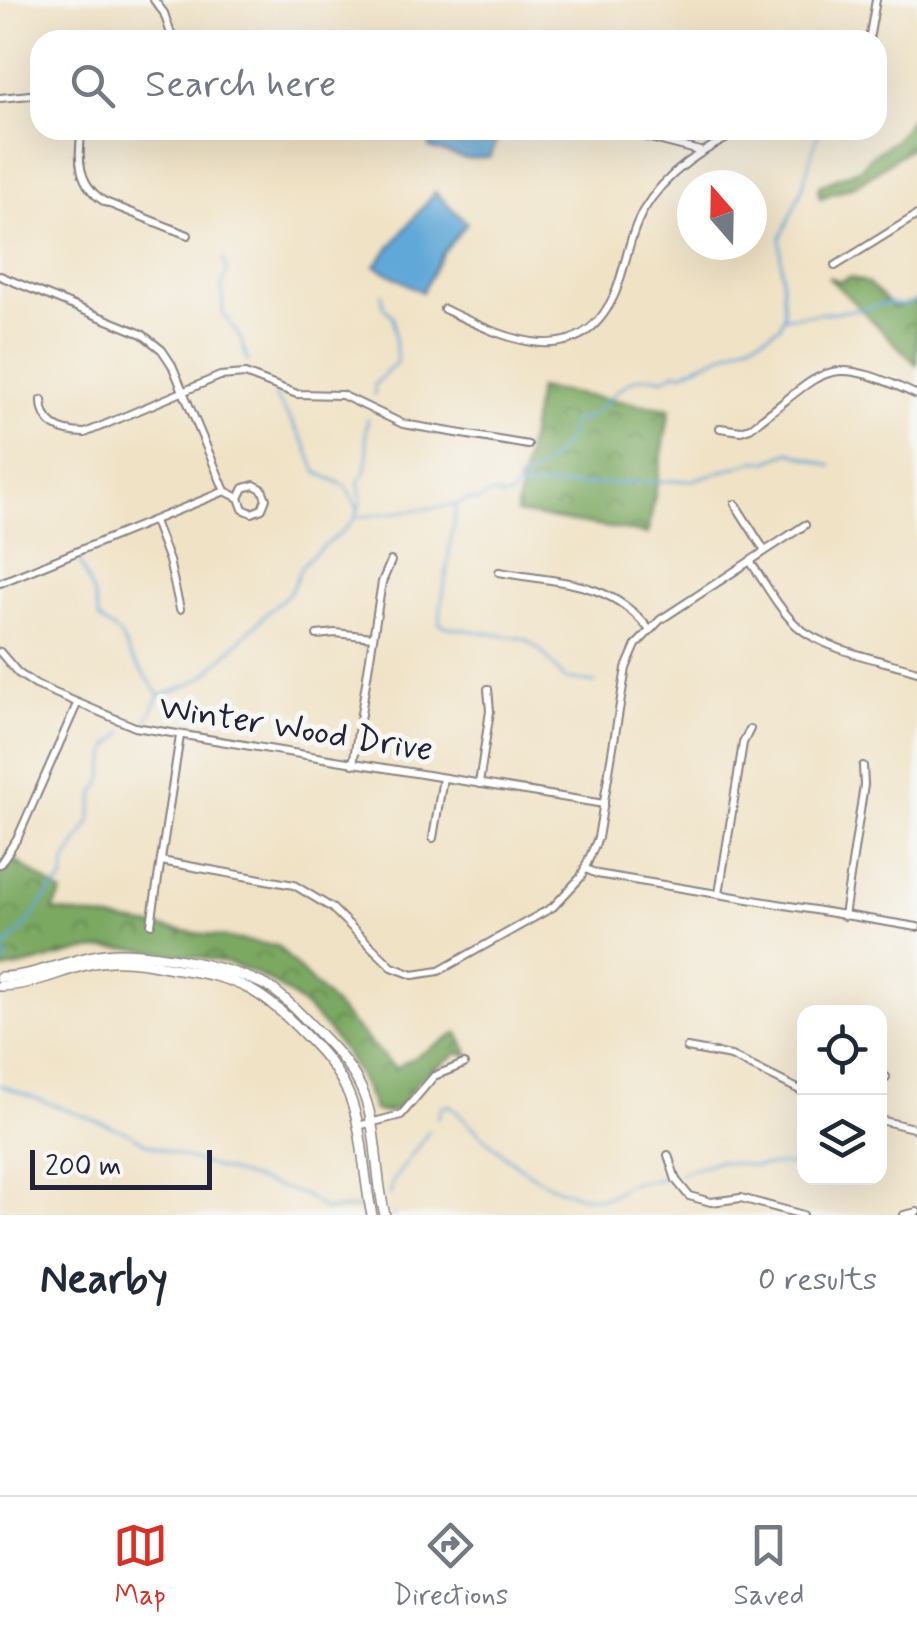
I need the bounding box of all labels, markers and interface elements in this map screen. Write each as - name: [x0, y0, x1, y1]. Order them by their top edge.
- search box: [30, 30, 887, 140]
- icon: search: [65, 58, 120, 113]
- text: Search here: [145, 61, 336, 110]
- north arrow: [677, 170, 767, 260]
- street label: Winter Wood Drive: [156, 685, 436, 773]
- map controls: [797, 1005, 887, 1185]
- button: locate: [797, 1005, 887, 1095]
- button: layers: [797, 1095, 887, 1185]
- scale bar: [30, 1145, 212, 1190]
- text: 200 m: [45, 1149, 121, 1186]
- text: Nearby: [40, 1253, 168, 1308]
- text: 0 results: [758, 1259, 877, 1301]
- tab: Map: [113, 1518, 168, 1615]
- tab: Directions: [393, 1518, 508, 1615]
- tab: Saved: [734, 1518, 804, 1615]

